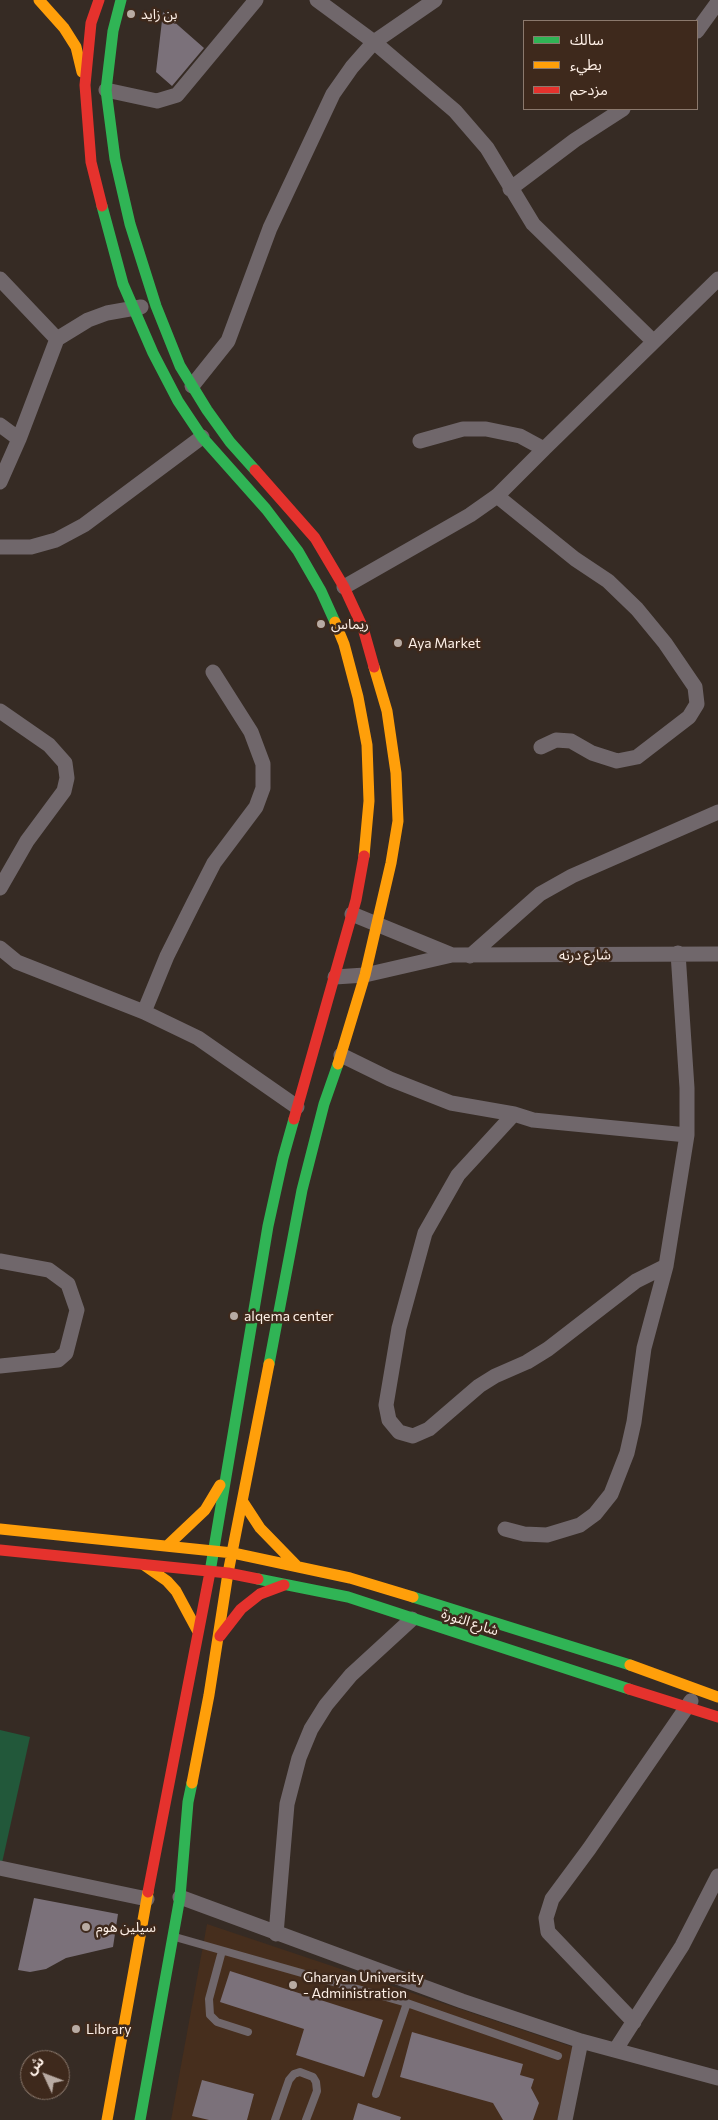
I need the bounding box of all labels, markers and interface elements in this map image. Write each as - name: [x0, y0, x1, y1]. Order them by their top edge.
- place label: بن زايد: [141, 6, 177, 22]
- marker: بن زايد: [125, 8, 137, 20]
- legend: [523, 20, 698, 110]
- text: سالك: [570, 30, 604, 48]
- text: بطيء: [570, 55, 602, 73]
- text: مزدحم: [570, 80, 608, 98]
- place label: ريماس: [331, 616, 369, 632]
- marker: ريماس: [315, 618, 327, 630]
- place label: Aya Market: [408, 635, 481, 651]
- marker: Aya Market: [392, 637, 404, 649]
- street label: شارع درنه: [559, 946, 611, 964]
- place label: alqema center: [244, 1308, 334, 1324]
- marker: alqema center: [228, 1310, 240, 1322]
- street label: شارع الثورة: [439, 1605, 501, 1639]
- place label: سيلين هوم: [96, 1919, 156, 1935]
- marker: سيلين هوم: [80, 1921, 92, 1933]
- place label: Gharyan University - Administration: [303, 1969, 424, 2001]
- marker: Gharyan University - Administration: [287, 1979, 299, 1991]
- place label: Library: [86, 2021, 132, 2037]
- marker: Library: [70, 2023, 82, 2035]
- north arrow: [20, 2050, 70, 2100]
- text: ش: [22, 2052, 47, 2078]

